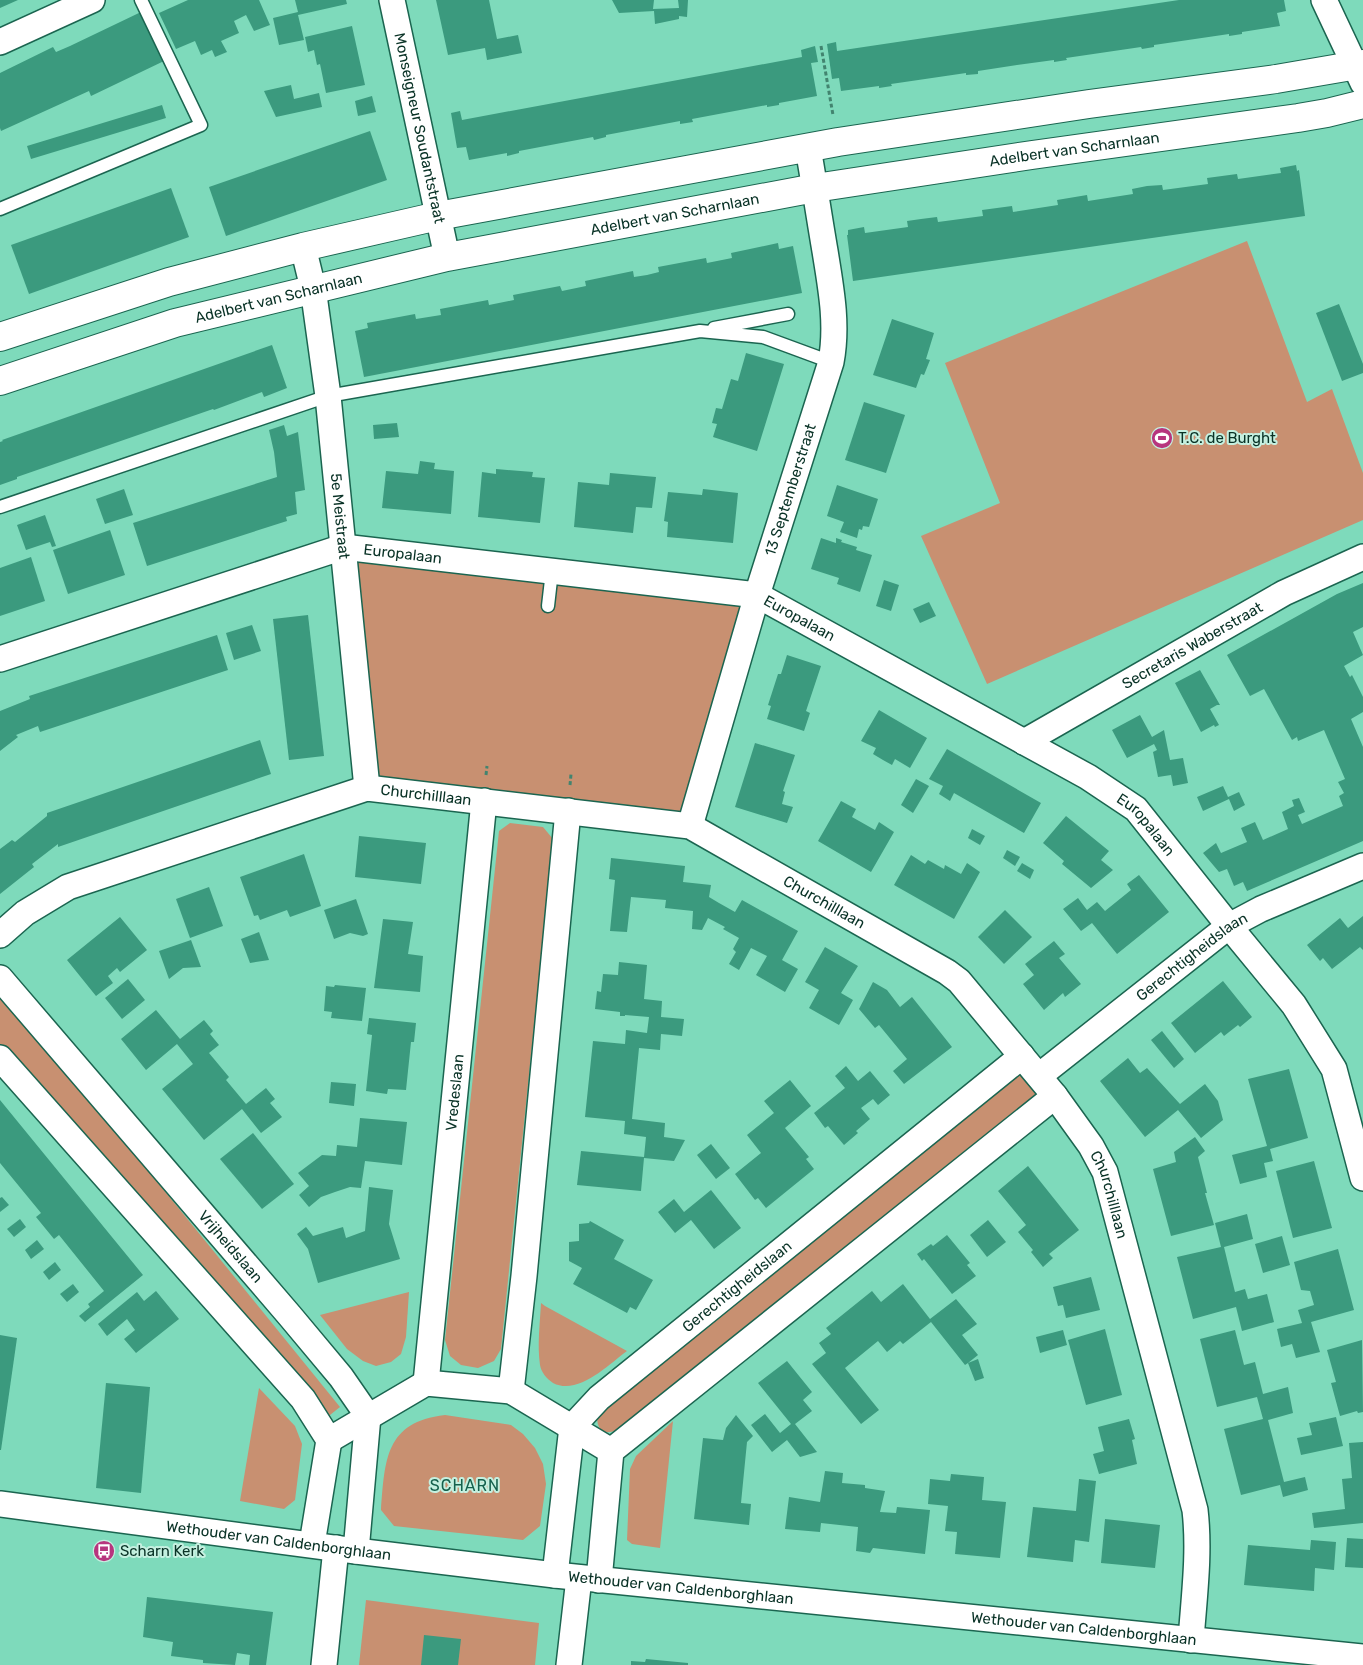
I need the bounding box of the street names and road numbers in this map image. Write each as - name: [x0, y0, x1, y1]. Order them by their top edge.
- street label: Monseigneur Soudantstraat: [390, 31, 449, 225]
- street label: Adelbert van Scharnlaan: [988, 128, 1161, 170]
- street label: Adelbert van Scharnlaan: [589, 190, 761, 239]
- street label: Adelbert van Scharnlaan: [193, 269, 364, 327]
- street label: 13 Septemberstraat: [761, 421, 820, 558]
- street label: 5e Meistraat: [327, 472, 353, 560]
- street label: Europalaan: [363, 540, 443, 567]
- street label: Europalaan: [761, 591, 838, 645]
- street label: Secretaris Waberstraat: [1119, 598, 1266, 693]
- street label: Churchilllaan: [380, 781, 473, 809]
- street label: Europalaan: [1113, 790, 1179, 860]
- street label: Churchilllaan: [780, 872, 868, 933]
- street label: Gerechtigheidslaan: [1133, 909, 1251, 1005]
- street label: Vredeslaan: [442, 1053, 468, 1132]
- street label: Churchilllaan: [1086, 1148, 1131, 1240]
- street label: Vrijheidslaan: [195, 1207, 266, 1286]
- street label: Gerechtigheidslaan: [679, 1237, 795, 1336]
- street label: Wethouder van Caldenborghlaan: [165, 1517, 392, 1564]
- street label: Wethouder van Caldenborghlaan: [567, 1567, 795, 1608]
- street label: Wethouder van Caldenborghlaan: [970, 1608, 1197, 1649]

